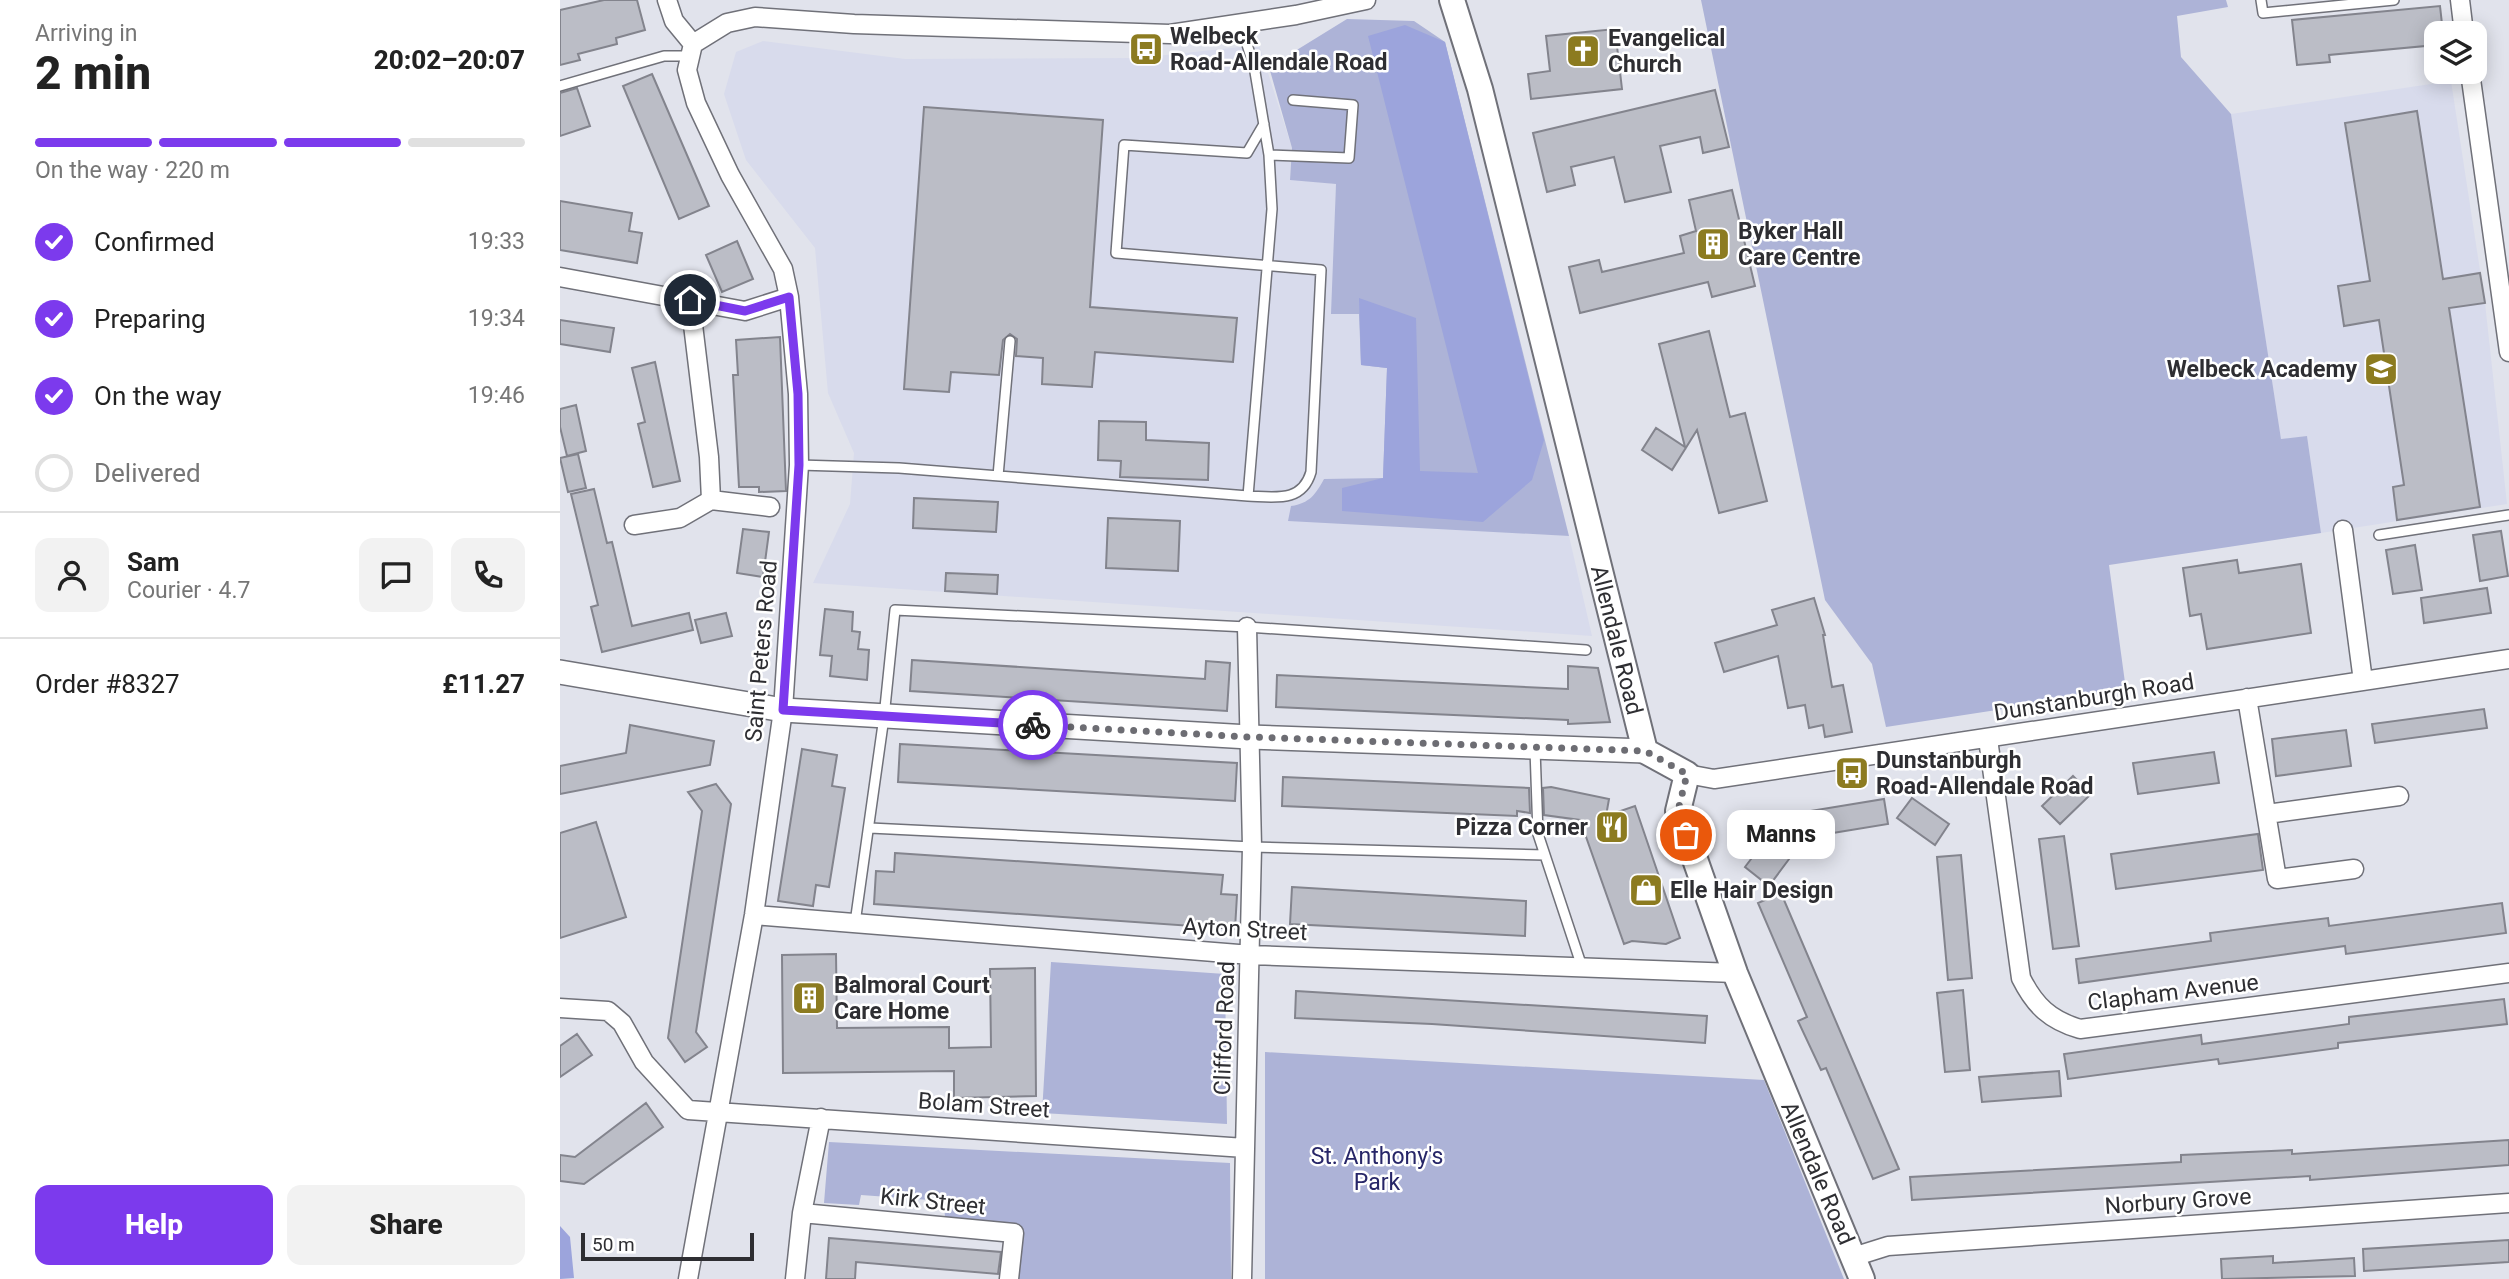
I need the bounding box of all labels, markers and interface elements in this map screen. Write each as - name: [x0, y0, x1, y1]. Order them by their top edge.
- text: Arriving in: [35, 20, 138, 47]
- map controls: [2424, 21, 2487, 84]
- button: layers: [2424, 21, 2487, 84]
- place label: Welbeck Road-Allendale Road: [1170, 23, 1387, 76]
- place label: Evangelical Church: [1608, 25, 1725, 78]
- bus stop icon: Welbeck Road-Allendale Road: [1127, 30, 1165, 68]
- church icon: Evangelical Church: [1564, 32, 1602, 70]
- text: 20:02–20:07: [374, 45, 525, 75]
- text: 2 min: [35, 46, 151, 100]
- text: On the way · 220 m: [35, 157, 230, 184]
- place label: Byker Hall Care Centre: [1738, 218, 1860, 271]
- icon: check: [35, 223, 73, 261]
- building icon: Byker Hall Care Centre: [1694, 225, 1732, 263]
- text: Confirmed: [94, 227, 215, 257]
- text: 19:33: [468, 228, 525, 255]
- pin: [660, 270, 720, 330]
- icon: home: [671, 281, 709, 319]
- icon: check: [35, 300, 73, 338]
- text: Preparing: [94, 304, 206, 334]
- text: 19:34: [468, 305, 525, 332]
- school or university icon: Welbeck Academy: [2362, 350, 2400, 388]
- place label: Welbeck Academy: [2167, 356, 2357, 383]
- icon: check: [35, 377, 73, 415]
- text: On the way: [94, 381, 222, 411]
- text: 19:46: [468, 382, 525, 409]
- text: Delivered: [94, 458, 201, 488]
- button: person: [35, 538, 109, 612]
- button: chat: [359, 538, 433, 612]
- button: phone: [451, 538, 525, 612]
- text: Sam: [127, 547, 179, 577]
- street label: Saint Peters Road: [740, 559, 783, 743]
- street label: Allendale Road: [1585, 563, 1648, 718]
- text: Courier · 4.7: [127, 577, 250, 604]
- street label: Dunstanburgh Road: [1992, 668, 2196, 727]
- text: Order #8327: [35, 669, 180, 699]
- text: £11.27: [442, 669, 525, 699]
- courier: [998, 690, 1068, 760]
- icon: bike: [1014, 706, 1052, 744]
- place label: Dunstanburgh Road-Allendale Road: [1876, 747, 2093, 800]
- bus stop icon: Dunstanburgh Road-Allendale Road: [1833, 754, 1871, 792]
- pin: [1656, 805, 1716, 865]
- restaurant icon: Pizza Corner: [1593, 808, 1631, 846]
- callout: Manns: [1728, 810, 1836, 860]
- place label: Pizza Corner: [1455, 814, 1589, 841]
- icon: bag: [1667, 816, 1705, 854]
- text: Manns: [1746, 821, 1816, 848]
- shop icon: Elle Hair Design: [1627, 871, 1665, 909]
- place label: Elle Hair Design: [1670, 877, 1833, 904]
- street label: Ayton Street: [1182, 913, 1308, 946]
- street label: Clifford Road: [1209, 960, 1240, 1096]
- street label: Clapham Avenue: [2086, 969, 2260, 1016]
- place label: Balmoral Court Care Home: [834, 972, 990, 1025]
- building icon: Balmoral Court Care Home: [790, 979, 828, 1017]
- street label: Bolam Street: [917, 1087, 1051, 1124]
- street label: Allendale Road: [1775, 1098, 1860, 1249]
- park label: St. Anthony's Park: [1311, 1143, 1443, 1196]
- street label: Kirk Street: [879, 1183, 987, 1220]
- street label: Norbury Grove: [2104, 1183, 2252, 1220]
- button: Help: [35, 1185, 273, 1265]
- button: Share: [287, 1185, 525, 1265]
- scale bar: [581, 1230, 754, 1262]
- text: 50 m: [592, 1233, 635, 1256]

